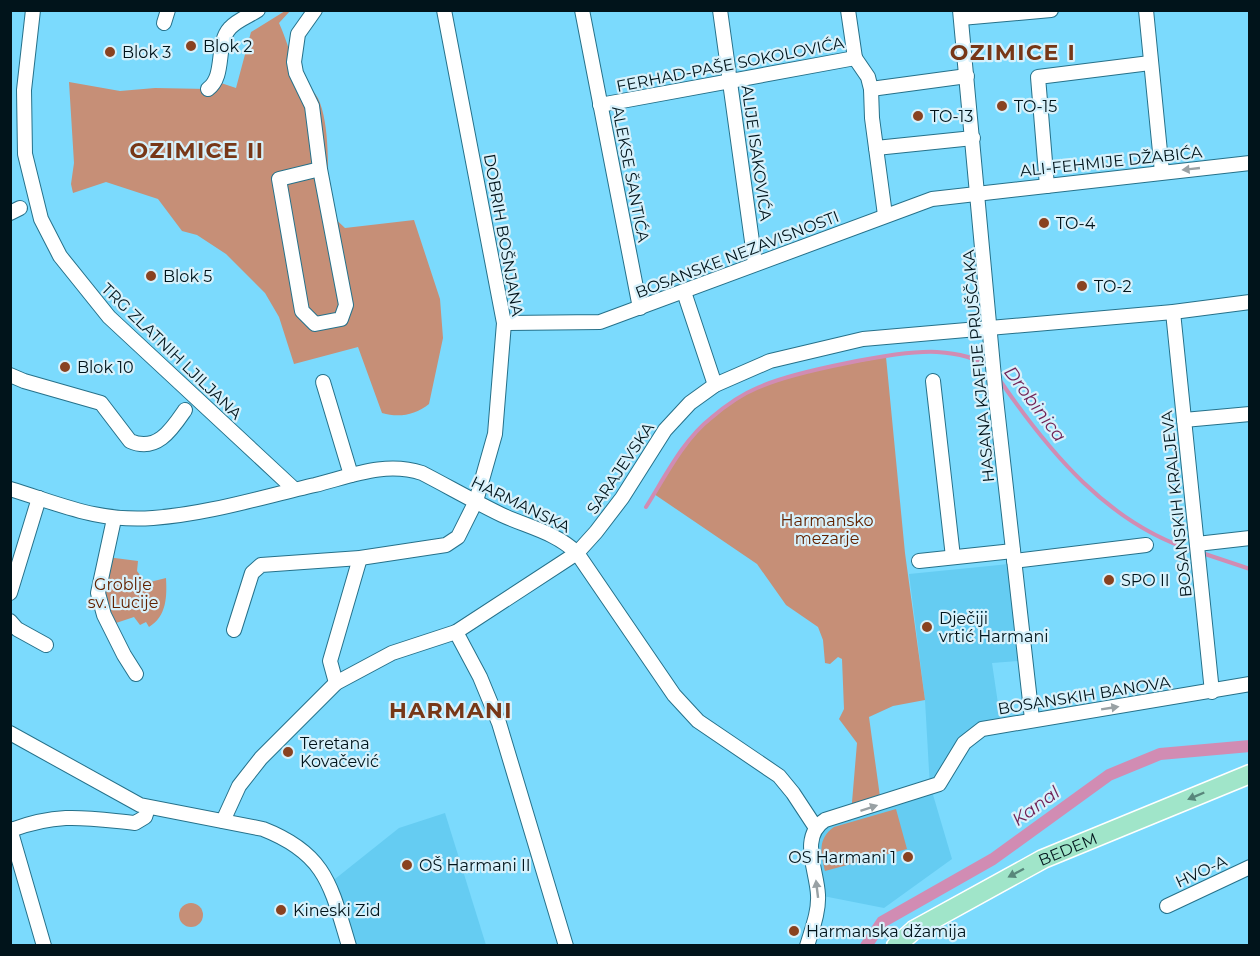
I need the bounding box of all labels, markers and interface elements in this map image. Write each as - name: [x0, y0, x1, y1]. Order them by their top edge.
- street label: FERHAD-PAŠE SOKOLOVIĆA: [615, 33, 846, 96]
- place label: Blok 2: [203, 37, 252, 56]
- marker: Blok 2: [184, 39, 198, 53]
- district label: OZIMICE I: [950, 39, 1076, 66]
- place label: Blok 3: [122, 43, 171, 62]
- marker: Blok 3: [103, 45, 117, 59]
- street label: ALIJE ISAKOVIĆA: [738, 84, 776, 223]
- place label: TO-15: [1014, 97, 1057, 116]
- marker: TO-15: [995, 99, 1009, 113]
- street label: ALEKSE ŠANTIĆA: [608, 104, 653, 244]
- place label: TO-13: [930, 107, 973, 126]
- marker: TO-13: [911, 109, 925, 123]
- district label: OZIMICE II: [130, 137, 264, 164]
- street label: ALI-FEHMIJE DŽABIĆA: [1019, 142, 1204, 181]
- street label: DOBRIH BOŠNJANA: [480, 152, 527, 318]
- one-way arrow: [1182, 164, 1201, 174]
- street label: BOSANSKE NEZAVISNOSTI: [633, 207, 842, 302]
- place label: TO-4: [1056, 214, 1096, 233]
- marker: TO-4: [1037, 216, 1051, 230]
- street label: HASANA KJAFIJE PRUŠČAKA: [959, 248, 998, 483]
- place label: Blok 5: [163, 267, 212, 286]
- marker: Blok 5: [144, 269, 158, 283]
- place label: TO-2: [1094, 277, 1132, 296]
- street label: TRG ZLATNIH LJILJANA: [98, 279, 246, 424]
- marker: TO-2: [1075, 279, 1089, 293]
- place label: Blok 10: [77, 358, 134, 377]
- marker: Blok 10: [58, 360, 72, 374]
- water label: Drobinica: [999, 362, 1071, 446]
- street label: BOSANSKIH KRALJEVA: [1157, 409, 1196, 598]
- street label: SARAJEVSKA: [583, 418, 658, 518]
- street label: HARMANSKA: [468, 472, 574, 537]
- park label: Harmansko mezarje: [780, 511, 874, 548]
- place label: SPO II: [1121, 571, 1170, 590]
- marker: SPO II: [1102, 573, 1116, 587]
- park label: Groblje sv. Lucije: [88, 575, 158, 612]
- place label: Dječiji vrtić Harmani: [939, 609, 1049, 646]
- marker: Dječiji vrtić Harmani: [920, 620, 934, 634]
- street label: BOSANSKIH BANOVA: [996, 672, 1172, 719]
- district label: HARMANI: [389, 697, 513, 724]
- one-way arrow: [1101, 703, 1120, 712]
- place label: Teretana Kovačević: [300, 734, 379, 771]
- marker: Teretana Kovačević: [281, 745, 295, 759]
- water label: Kanal: [1008, 781, 1064, 831]
- one-way arrow: [1186, 791, 1204, 801]
- one-way arrow: [860, 802, 878, 812]
- street label: BEDEM: [1036, 829, 1100, 870]
- place label: OS Harmani 1: [788, 848, 896, 867]
- marker: OS Harmani 1: [901, 850, 915, 864]
- street label: HVO-A: [1172, 851, 1230, 892]
- place label: OŠ Harmani II: [419, 856, 531, 875]
- marker: OŠ Harmani II: [400, 858, 414, 872]
- one-way arrow: [1008, 868, 1025, 878]
- one-way arrow: [812, 879, 821, 898]
- place label: Kineski Zid: [293, 901, 381, 920]
- marker: Kineski Zid: [274, 903, 288, 917]
- place label: Harmanska džamija: [806, 922, 966, 941]
- marker: Harmanska džamija: [787, 924, 801, 938]

